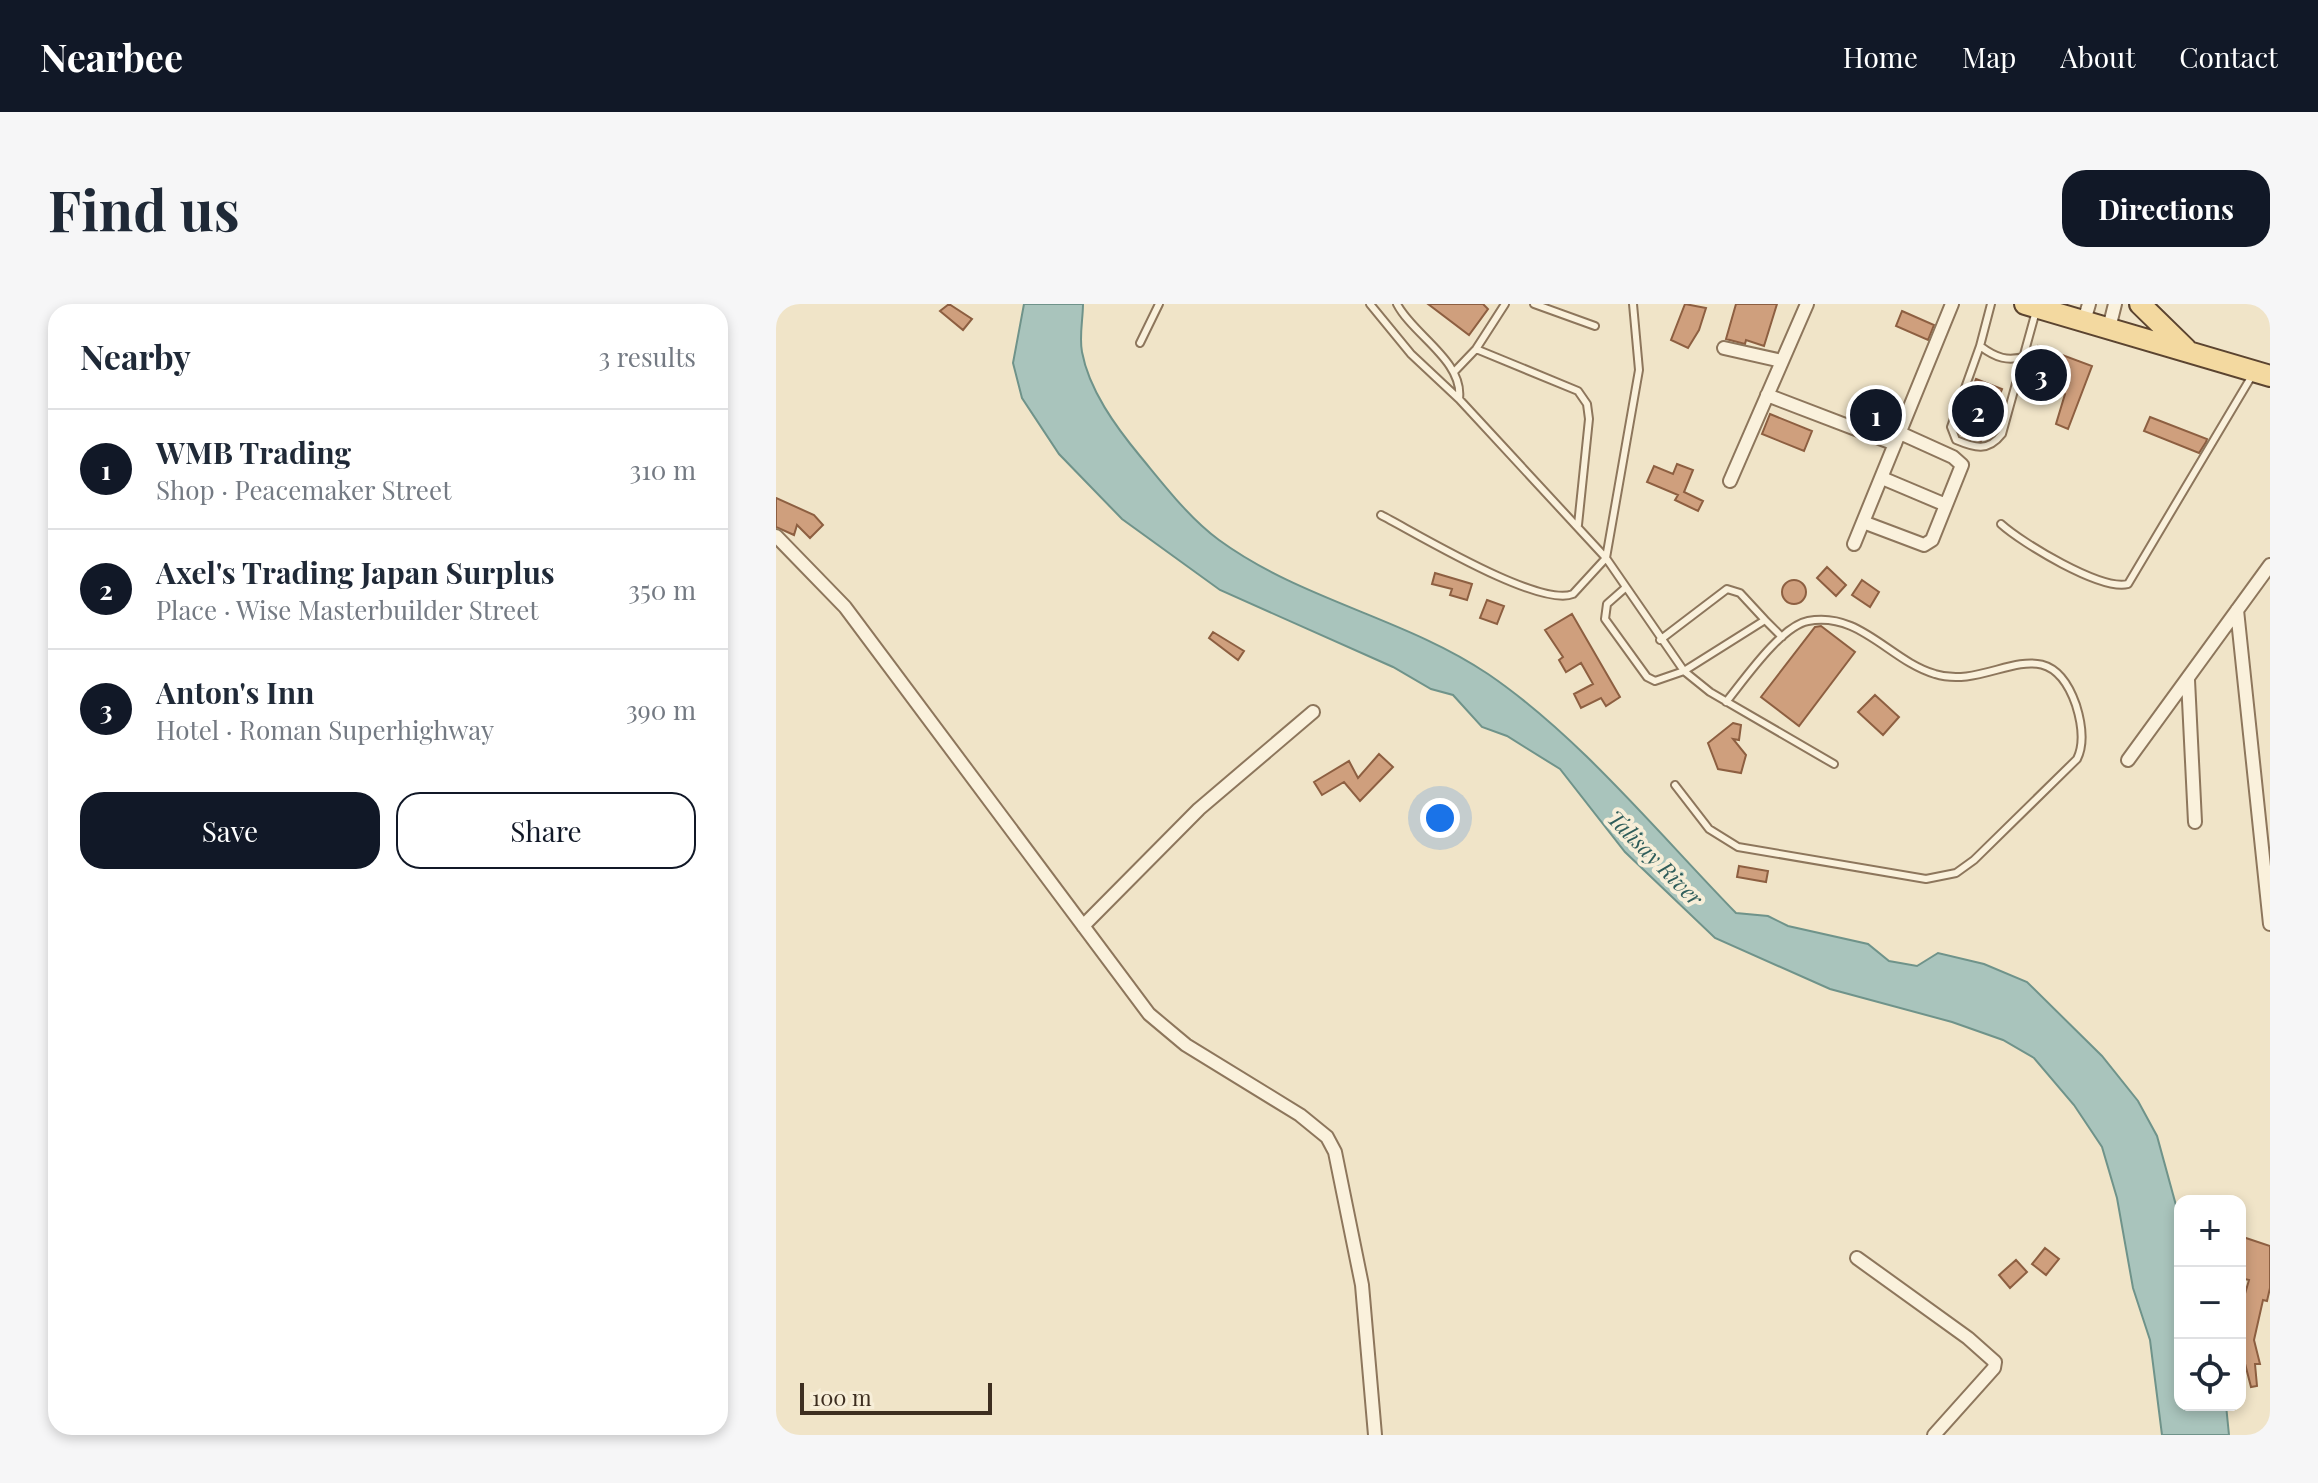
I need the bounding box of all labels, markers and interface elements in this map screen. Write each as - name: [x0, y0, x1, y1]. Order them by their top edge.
- text: Nearbee: [40, 31, 183, 82]
- text: Home: [1843, 38, 1918, 75]
- text: Map: [1962, 38, 2016, 75]
- text: About: [2060, 38, 2135, 75]
- text: Contact: [2179, 38, 2278, 75]
- button: Directions: [2062, 170, 2270, 247]
- text: Find us: [48, 171, 240, 246]
- text: Nearby: [80, 333, 191, 379]
- text: 3 results: [599, 339, 696, 374]
- pin: 3: [2015, 345, 2067, 405]
- pin: 2: [1952, 381, 2004, 441]
- pin: 1: [1850, 385, 1902, 445]
- text: WMB Trading: [156, 432, 351, 472]
- text: 1: [101, 452, 111, 487]
- text: 310 m: [629, 452, 696, 487]
- text: Shop · Peacemaker Street: [156, 472, 451, 507]
- text: Axel's Trading Japan Surplus: [156, 552, 555, 592]
- text: 2: [99, 572, 113, 607]
- text: 350 m: [628, 572, 696, 607]
- text: Place · Wise Masterbuilder Street: [156, 592, 539, 627]
- text: Anton's Inn: [156, 672, 314, 712]
- text: 3: [100, 692, 112, 727]
- text: 390 m: [626, 692, 696, 727]
- text: Hotel · Roman Superhighway: [156, 712, 494, 747]
- button: Save: [80, 792, 380, 869]
- button: Share: [396, 792, 696, 869]
- your location: [1420, 798, 1460, 838]
- water label: Talisay River: [1601, 803, 1711, 912]
- map controls: [2174, 1195, 2246, 1411]
- button: +: [2174, 1195, 2246, 1267]
- button: −: [2174, 1267, 2246, 1339]
- button: locate: [2174, 1339, 2246, 1411]
- scale bar: [800, 1379, 992, 1415]
- text: 100 m: [812, 1382, 872, 1412]

